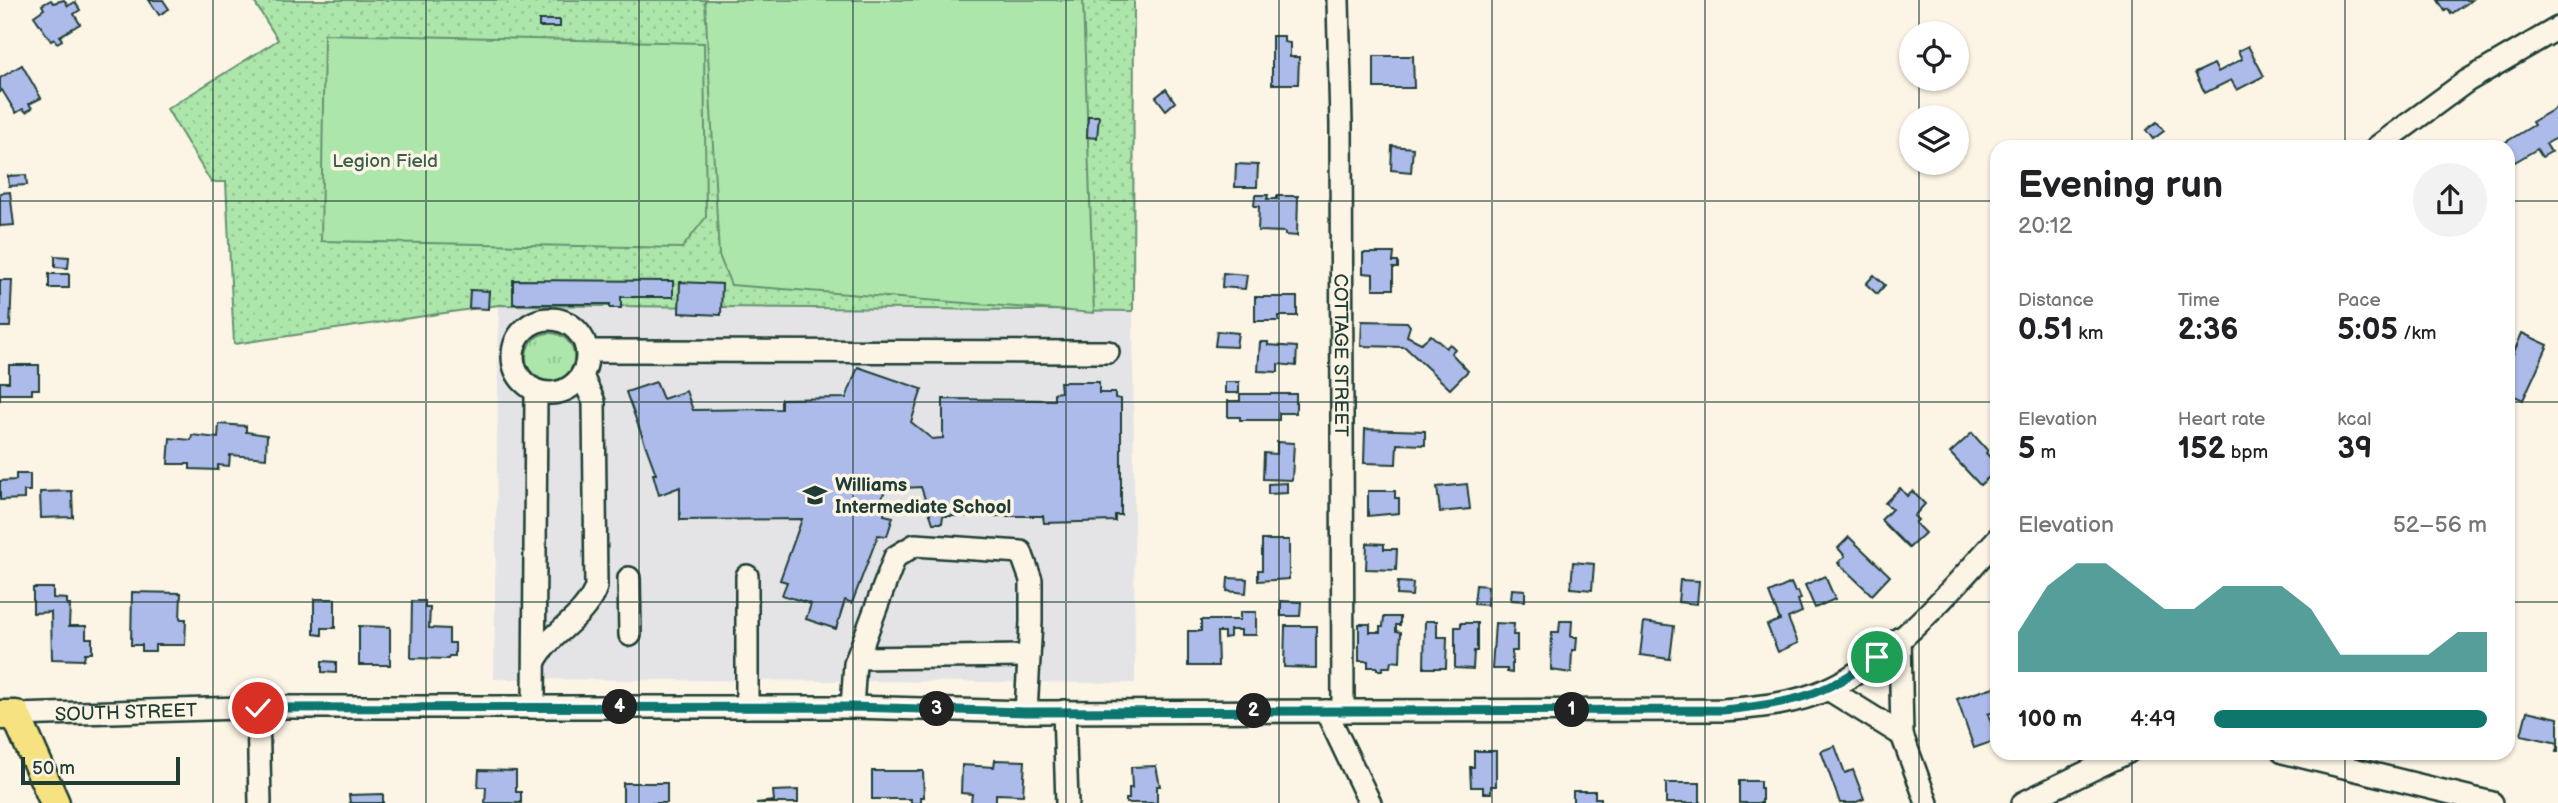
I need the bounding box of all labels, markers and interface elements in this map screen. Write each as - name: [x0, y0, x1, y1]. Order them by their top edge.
- map controls: [1899, 21, 1969, 175]
- button: locate: [1899, 21, 1969, 91]
- button: layers: [1899, 105, 1969, 175]
- park label: Legion Field: [332, 150, 438, 173]
- text: Evening run: [2018, 163, 2223, 208]
- button: share: [2413, 163, 2487, 237]
- text: 20:12: [2018, 212, 2072, 240]
- street label: COTTAGE STREET: [1329, 273, 1352, 437]
- text: Distance: [2018, 289, 2094, 312]
- text: Time: [2178, 289, 2220, 312]
- text: Pace: [2337, 289, 2381, 312]
- text: 0.51: [2018, 312, 2073, 348]
- text: 2:36: [2178, 312, 2239, 348]
- text: 5:05: [2337, 312, 2398, 348]
- text: km: [2073, 322, 2103, 345]
- text: /km: [2398, 322, 2437, 345]
- text: Elevation: [2018, 408, 2097, 431]
- text: Heart rate: [2178, 408, 2265, 431]
- text: kcal: [2337, 408, 2371, 431]
- text: 5: [2018, 431, 2035, 467]
- text: 152: [2178, 431, 2226, 467]
- text: 39: [2337, 431, 2372, 467]
- text: m: [2035, 441, 2056, 464]
- text: bpm: [2226, 441, 2268, 464]
- place label: Williams Intermediate School: [835, 474, 1011, 519]
- school or university icon: Williams Intermediate School: [801, 481, 829, 509]
- text: Elevation: [2018, 511, 2114, 539]
- text: 52–56 m: [2393, 511, 2487, 539]
- pin: [1847, 627, 1907, 687]
- icon: arrive: [1858, 638, 1896, 676]
- pin: [228, 678, 288, 738]
- icon: check: [239, 689, 277, 727]
- pin: 4: [602, 690, 638, 724]
- pin: 3: [920, 692, 954, 726]
- pin: 1: [1554, 692, 1590, 728]
- pin: 2: [1236, 694, 1272, 728]
- text: 4: [614, 695, 625, 718]
- text: 3: [931, 697, 942, 720]
- text: 1: [1568, 698, 1576, 721]
- street label: SOUTH STREET: [54, 699, 198, 727]
- text: 2: [1248, 699, 1259, 722]
- text: 100 m: [2018, 705, 2082, 733]
- text: 4:49: [2130, 705, 2176, 733]
- scale bar: [21, 754, 180, 786]
- text: 50 m: [32, 757, 75, 780]

